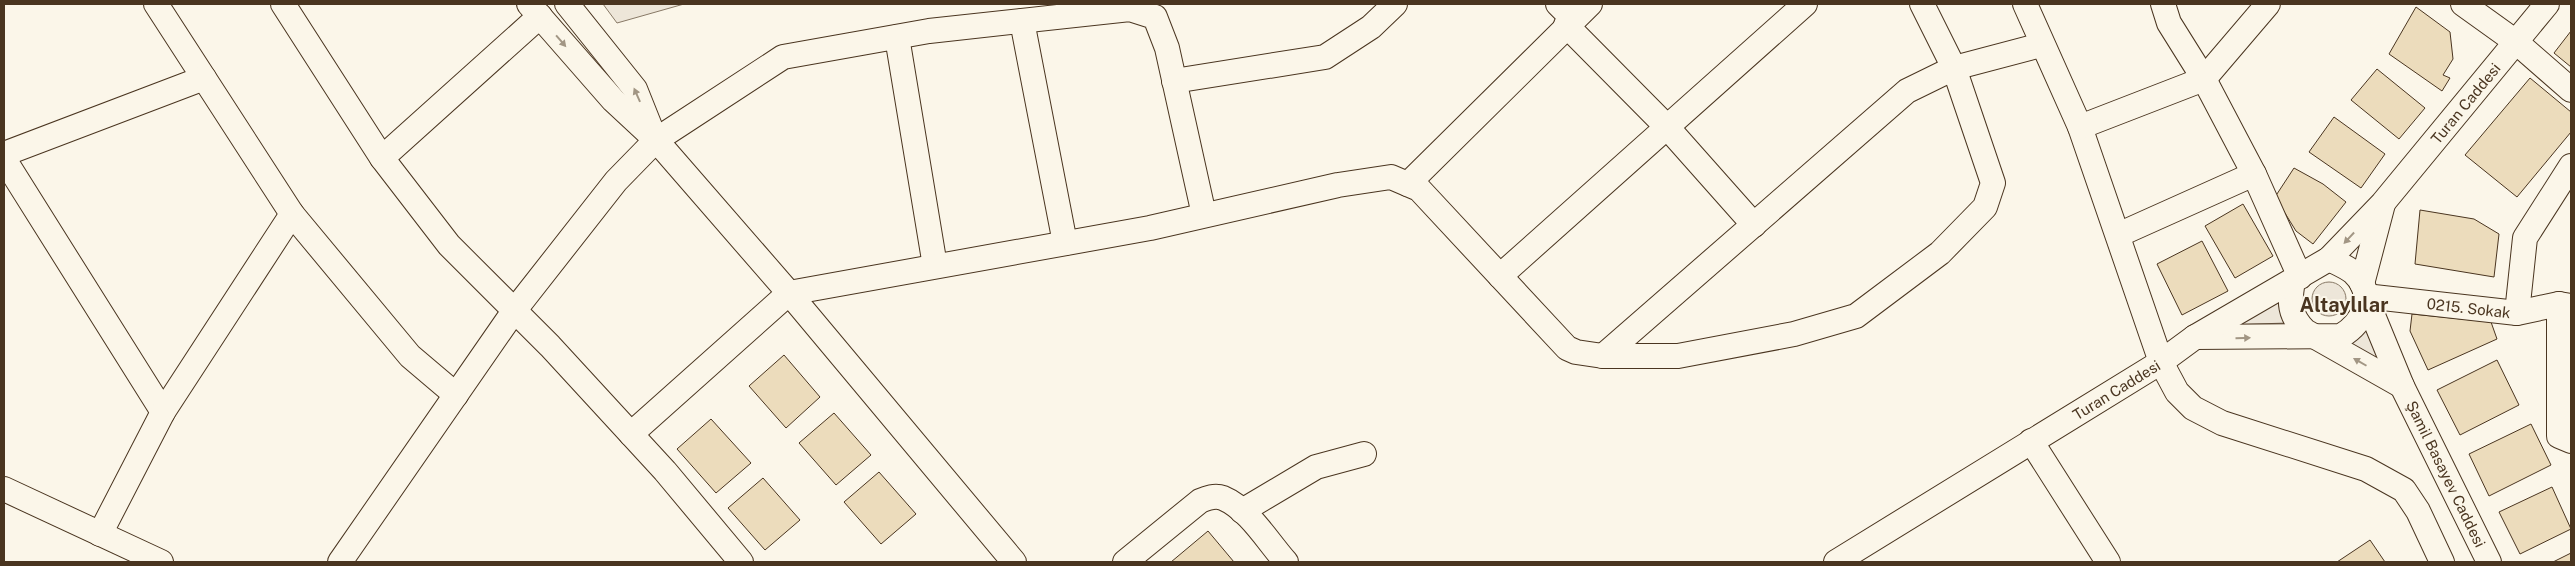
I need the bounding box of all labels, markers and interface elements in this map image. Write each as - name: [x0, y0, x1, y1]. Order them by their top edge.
- one-way arrow: [555, 34, 567, 46]
- street label: Turan Caddesi: [2427, 59, 2503, 147]
- one-way arrow: [633, 88, 641, 102]
- one-way arrow: [2343, 232, 2355, 244]
- district label: Altaylılar: [2300, 293, 2388, 317]
- street label: 0215. Sokak: [2426, 294, 2512, 321]
- one-way arrow: [2236, 334, 2252, 342]
- street label: Turan Caddesi: [2069, 356, 2163, 423]
- one-way arrow: [2353, 358, 2366, 367]
- street label: Şamil Basayev Caddesi: [2403, 398, 2489, 550]

